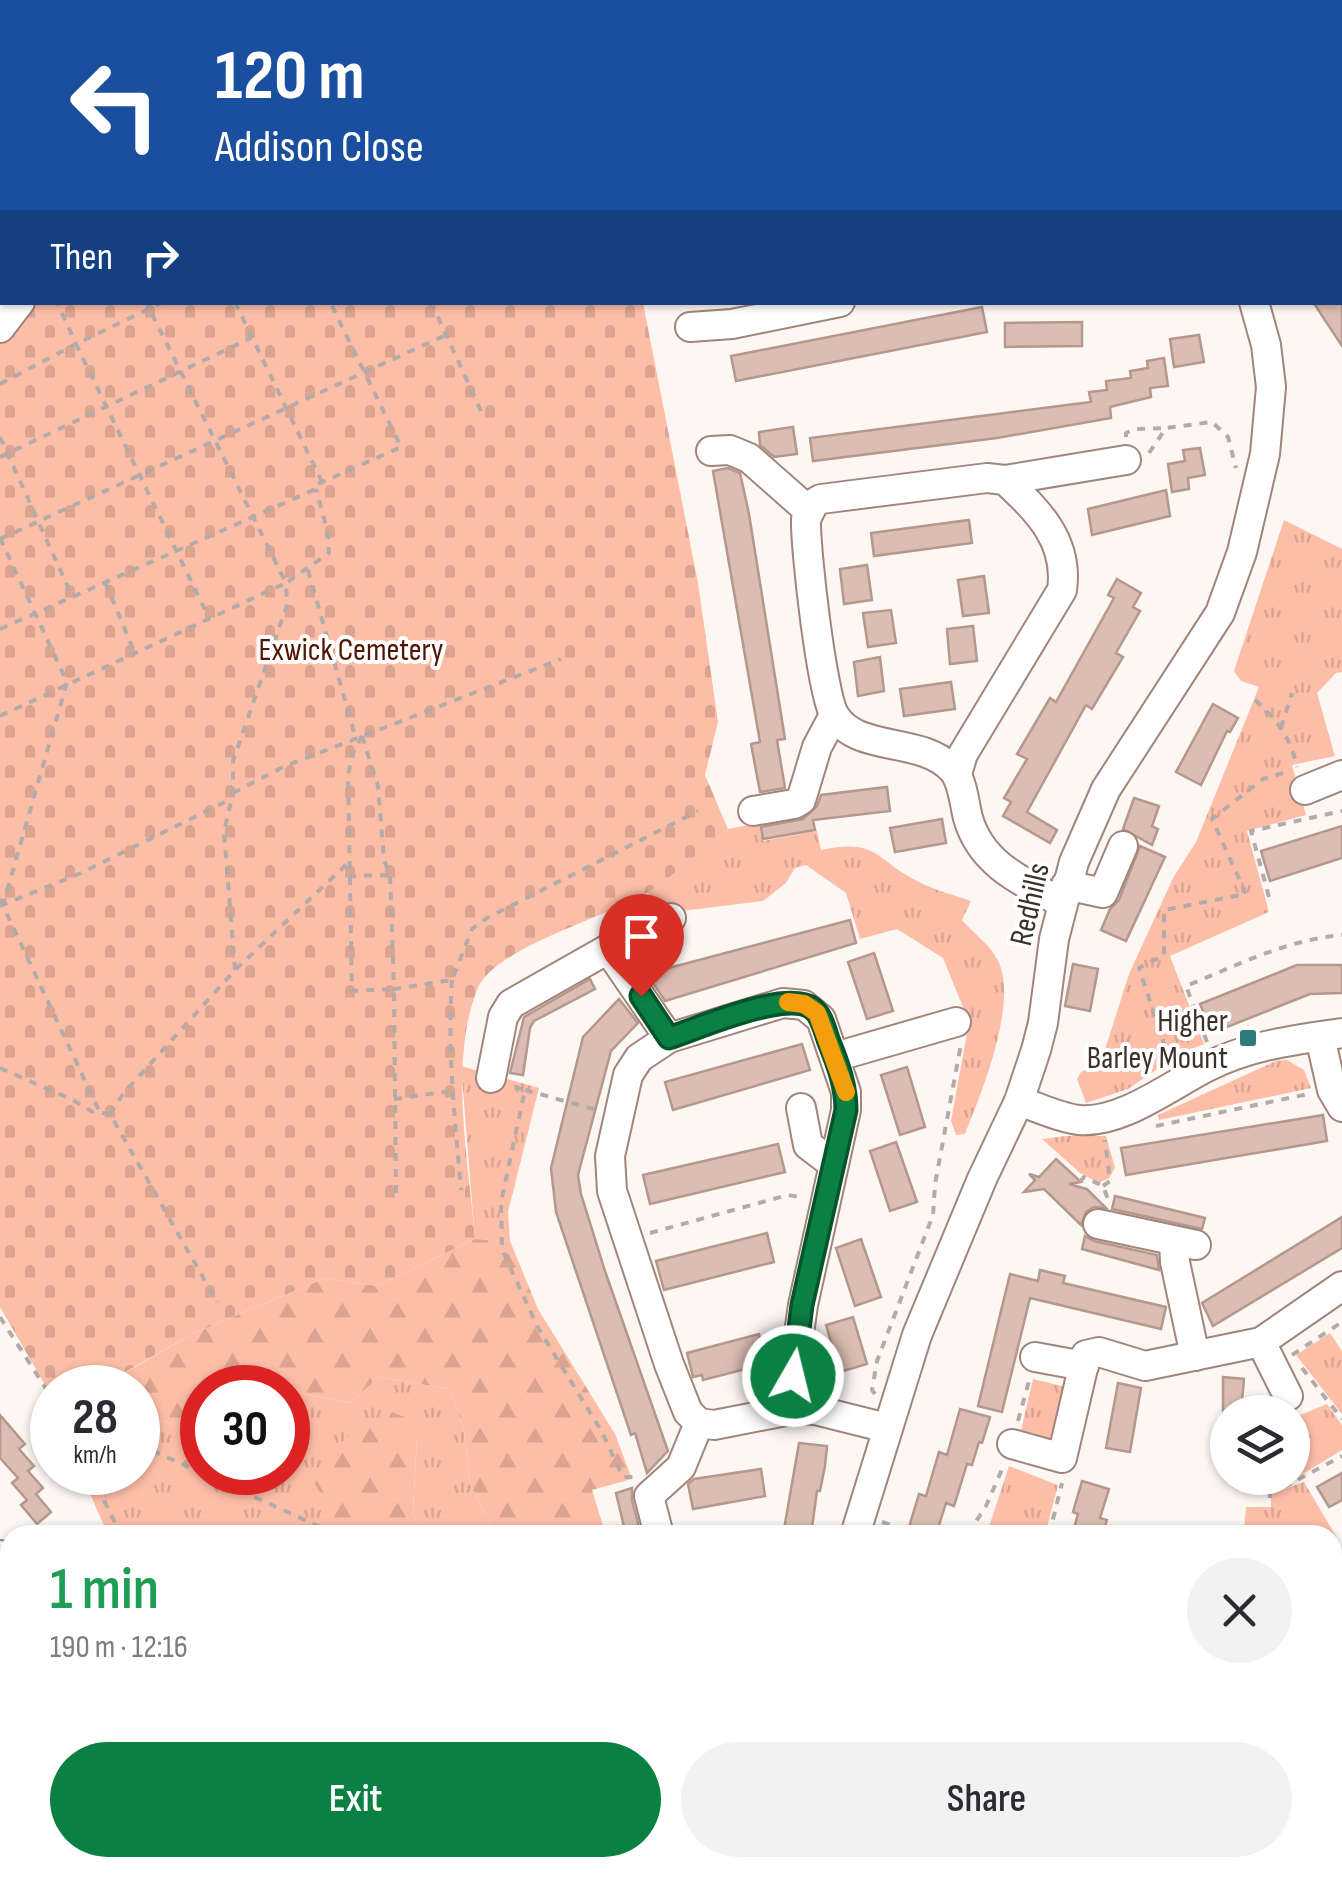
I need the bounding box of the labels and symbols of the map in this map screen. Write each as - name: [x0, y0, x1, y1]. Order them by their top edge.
- park label: Exwick Cemetery: [259, 631, 443, 670]
- street label: Redhills: [1002, 859, 1059, 949]
- pin: [599, 894, 684, 997]
- place label: Higher Barley Mount: [1087, 1002, 1228, 1078]
- marker: Higher Barley Mount: [1237, 1027, 1259, 1049]
- position arrow: [741, 1324, 845, 1428]
- speed limit sign: 30: [180, 1365, 310, 1495]

